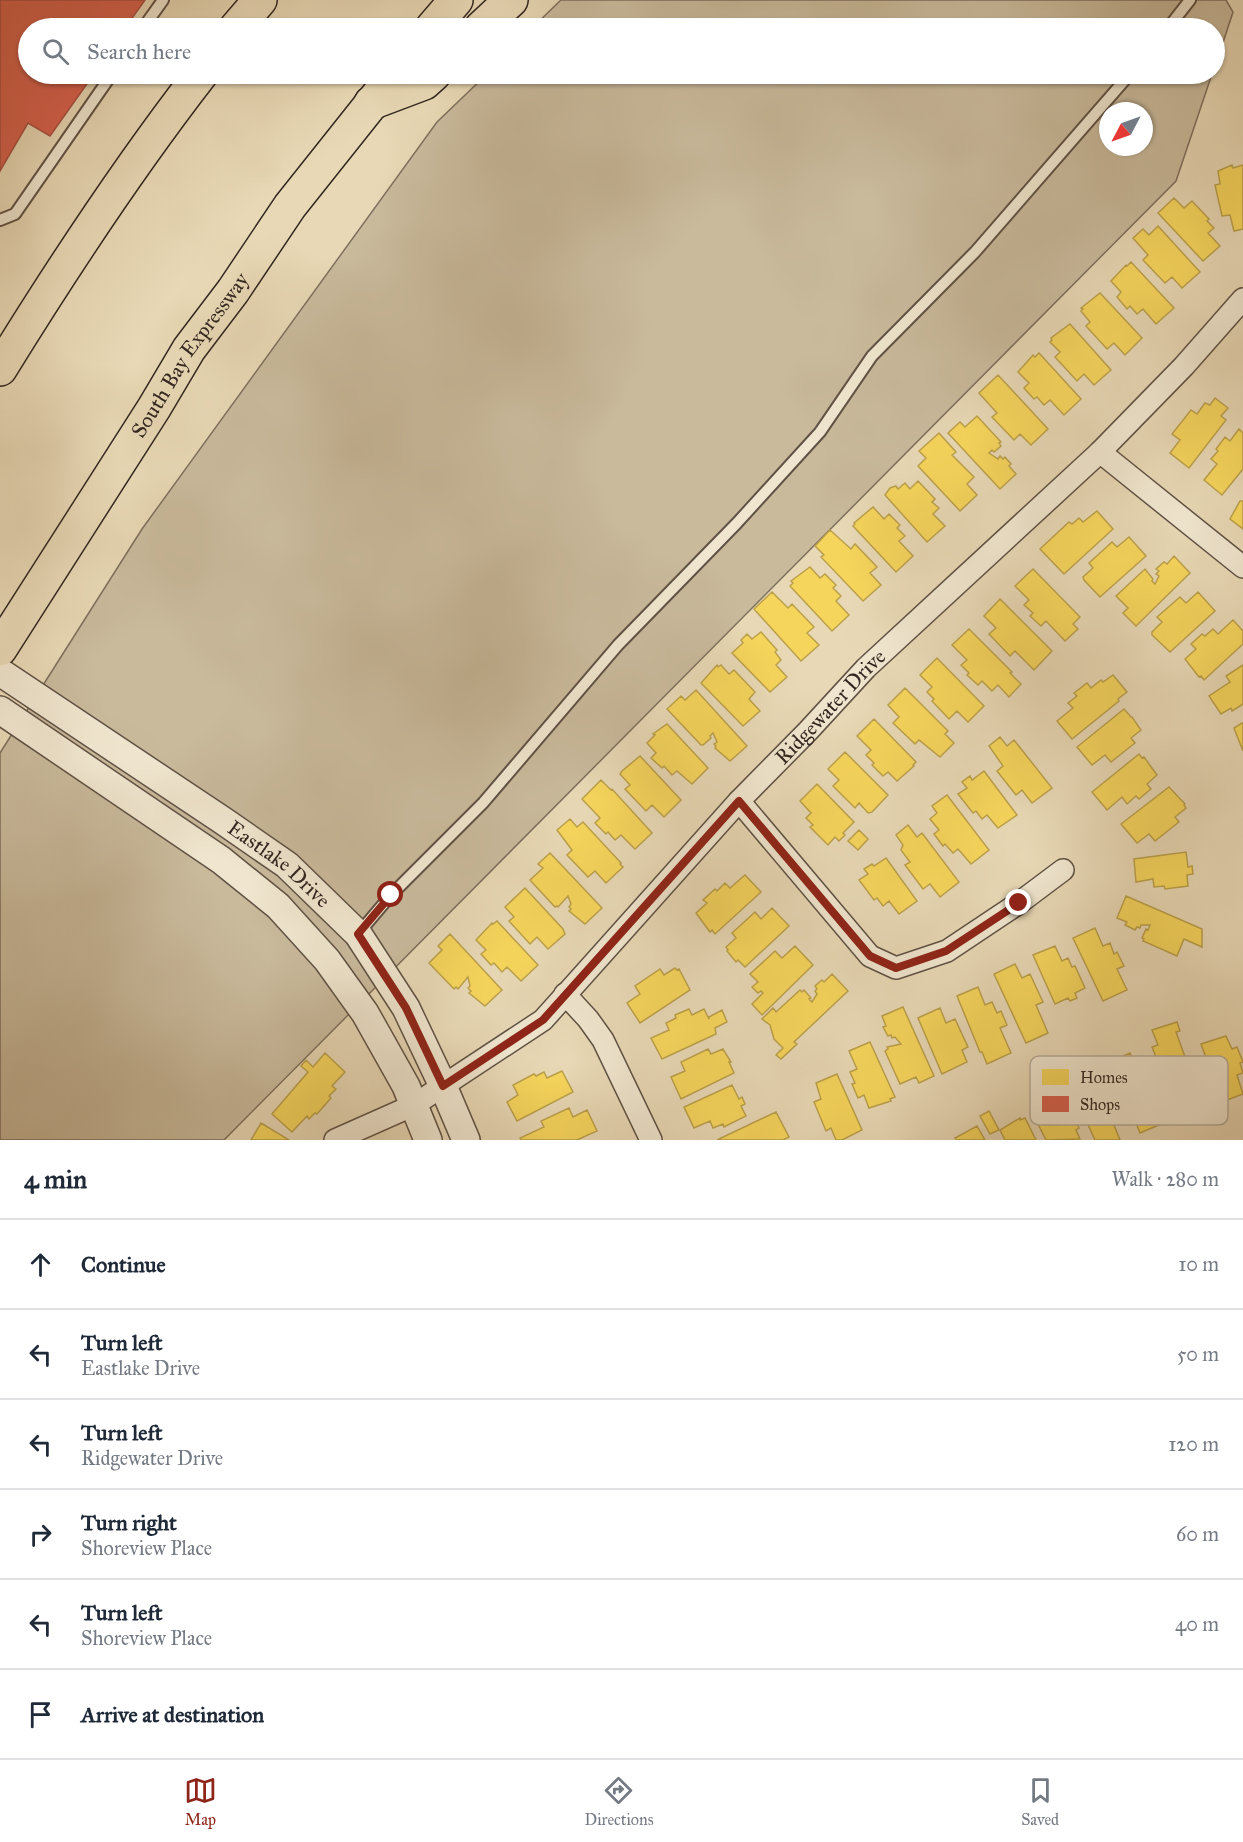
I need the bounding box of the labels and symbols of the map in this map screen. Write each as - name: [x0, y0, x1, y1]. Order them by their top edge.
- north arrow: [1099, 102, 1153, 156]
- street label: South Bay Expressway: [125, 267, 255, 443]
- street label: Ridgewater Drive: [769, 643, 891, 770]
- street label: Eastlake Drive: [223, 815, 336, 913]
- route start: [377, 881, 403, 907]
- route end: [1005, 889, 1031, 915]
- legend: [1030, 1056, 1228, 1125]
- text: Homes: [1080, 1068, 1128, 1087]
- text: Shops: [1080, 1095, 1120, 1114]

